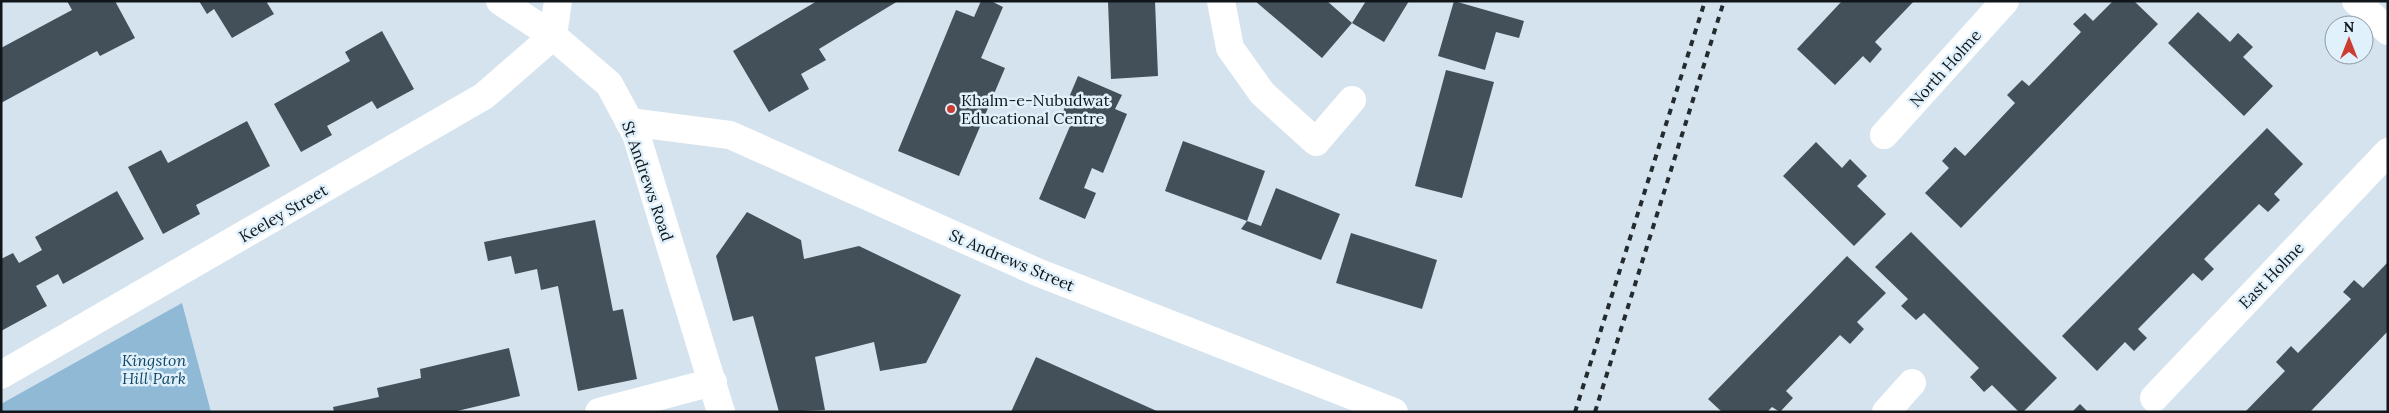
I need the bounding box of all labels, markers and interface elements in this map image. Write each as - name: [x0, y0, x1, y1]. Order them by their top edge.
- north arrow: [2324, 15, 2374, 65]
- text: N: [2344, 18, 2355, 36]
- street label: North Holme: [1905, 25, 1985, 111]
- place label: Khalm-e-Nubudwat Educational Centre: [961, 90, 1110, 128]
- marker: Khalm-e-Nubudwat Educational Centre: [945, 103, 957, 115]
- street label: St Andrews Road: [618, 118, 678, 244]
- street label: Keeley Street: [235, 179, 332, 246]
- street label: St Andrews Street: [946, 225, 1078, 296]
- street label: East Holme: [2234, 237, 2308, 312]
- park label: Kingston Hill Park: [122, 350, 186, 388]

